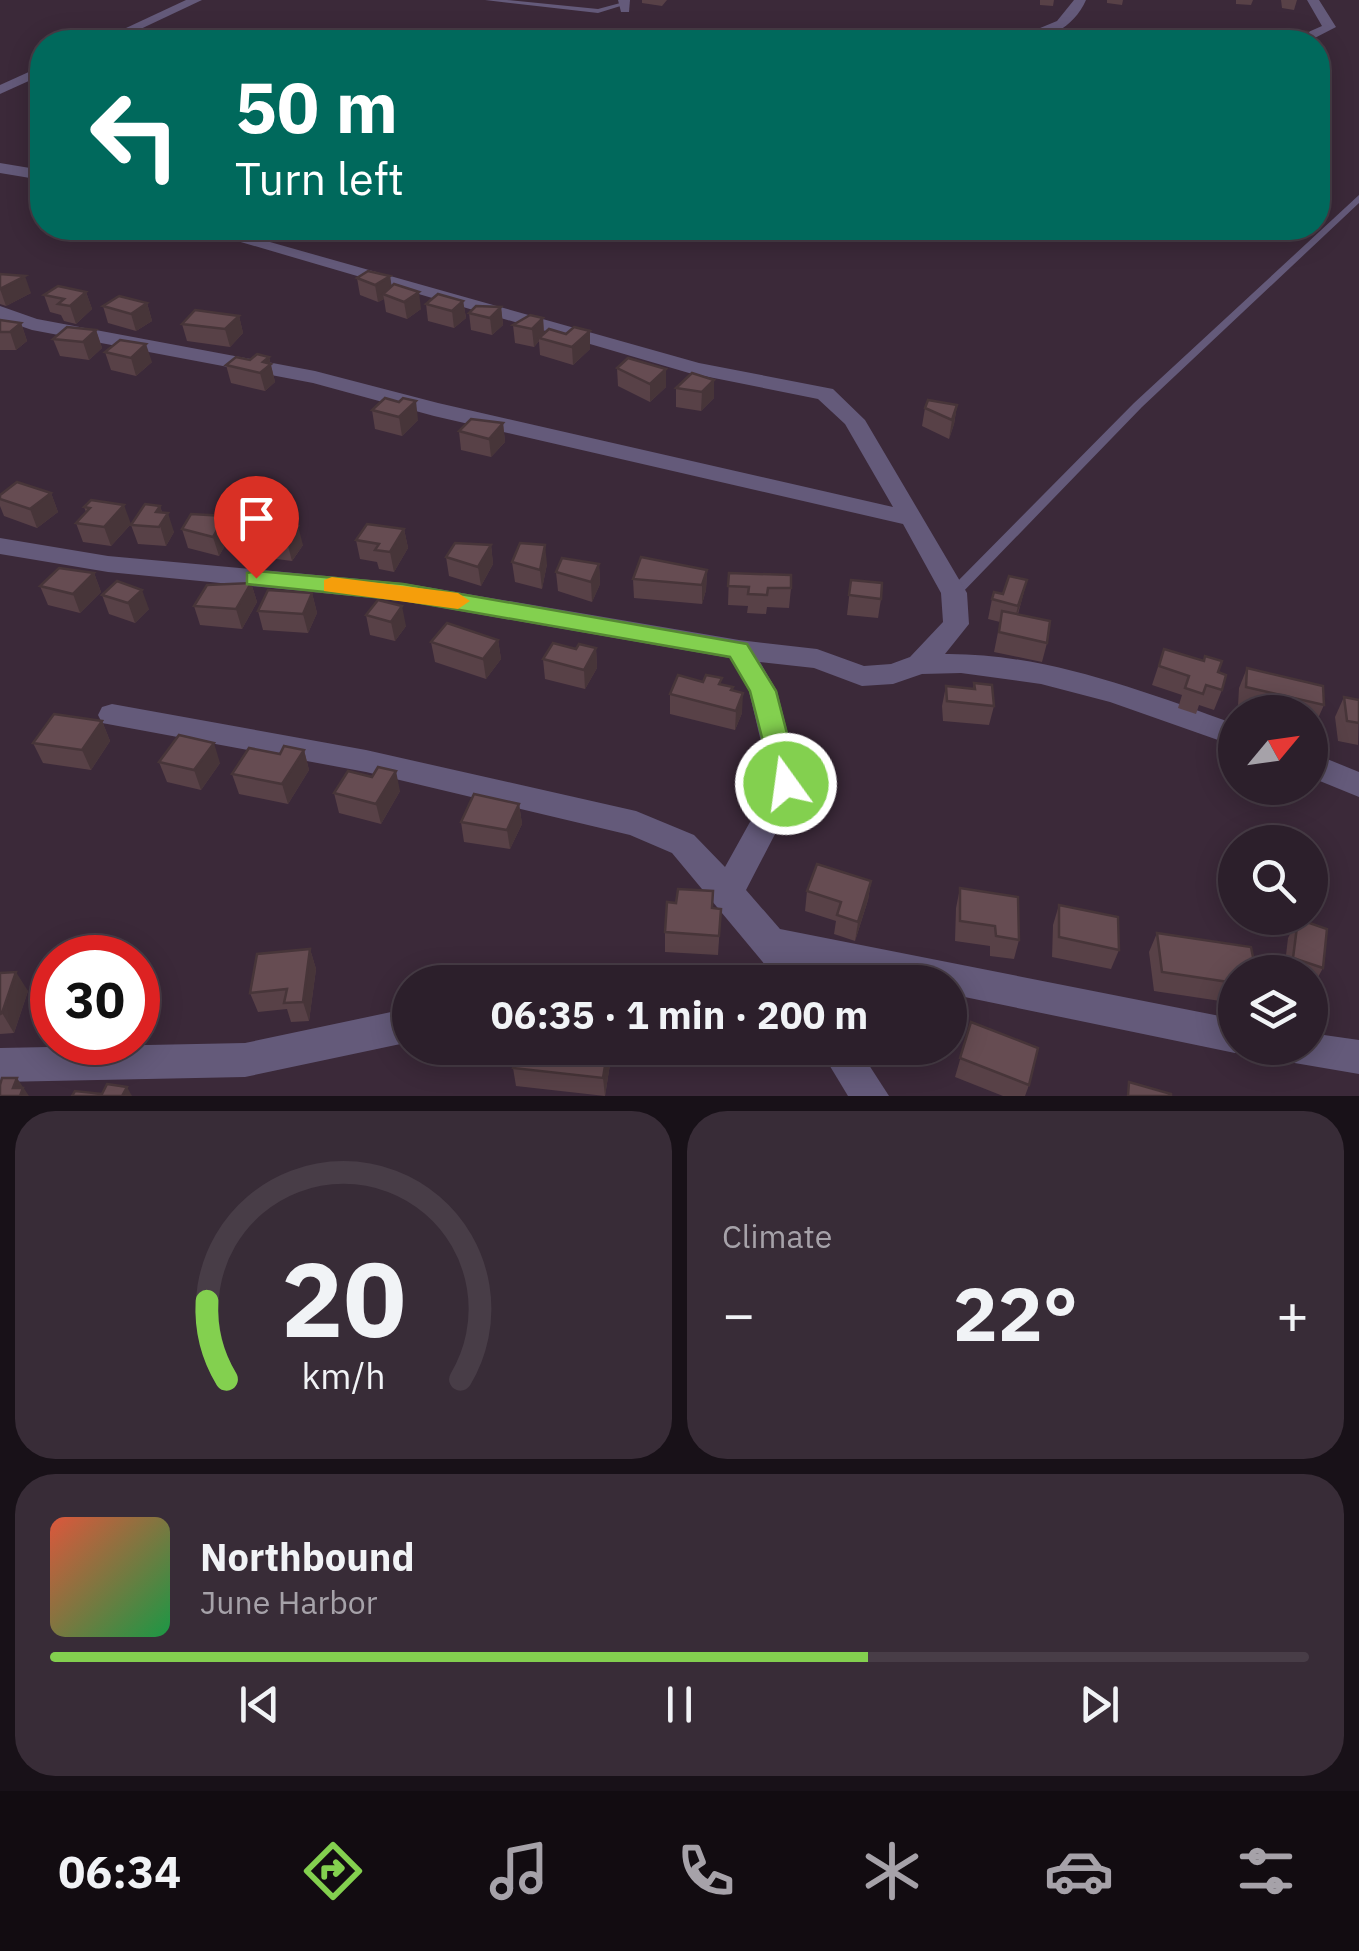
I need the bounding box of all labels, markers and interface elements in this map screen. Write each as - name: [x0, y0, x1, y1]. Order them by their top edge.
- text: 50 m: [235, 61, 398, 152]
- icon: left: [70, 70, 200, 200]
- text: Turn left: [235, 149, 404, 207]
- pin: [214, 476, 299, 579]
- icon: arrive: [229, 491, 284, 546]
- north arrow: [1218, 695, 1328, 805]
- map controls: [1218, 695, 1328, 1065]
- position arrow: [734, 732, 838, 836]
- button: search: [1218, 825, 1328, 935]
- speed limit sign: 30: [30, 935, 160, 1065]
- button: layers: [1218, 955, 1328, 1065]
- text: 06:35 · 1 min · 200 m: [491, 990, 868, 1039]
- text: Climate: [722, 1215, 832, 1257]
- text: 20: [281, 1230, 406, 1366]
- text: 22°: [953, 1264, 1078, 1362]
- text: −: [722, 1278, 755, 1349]
- text: +: [1276, 1278, 1309, 1349]
- text: km/h: [301, 1352, 386, 1399]
- text: Northbound: [200, 1532, 415, 1581]
- text: June Harbor: [200, 1581, 377, 1623]
- icon: previous: [232, 1677, 287, 1732]
- icon: pause: [652, 1677, 707, 1732]
- icon: next: [1072, 1677, 1127, 1732]
- icon: directions: [298, 1836, 368, 1906]
- icon: music: [484, 1836, 554, 1906]
- icon: phone: [671, 1836, 741, 1906]
- icon: climate: [857, 1836, 927, 1906]
- icon: car: [1044, 1836, 1114, 1906]
- icon: filters: [1231, 1836, 1301, 1906]
- text: 06:34: [58, 1842, 181, 1900]

